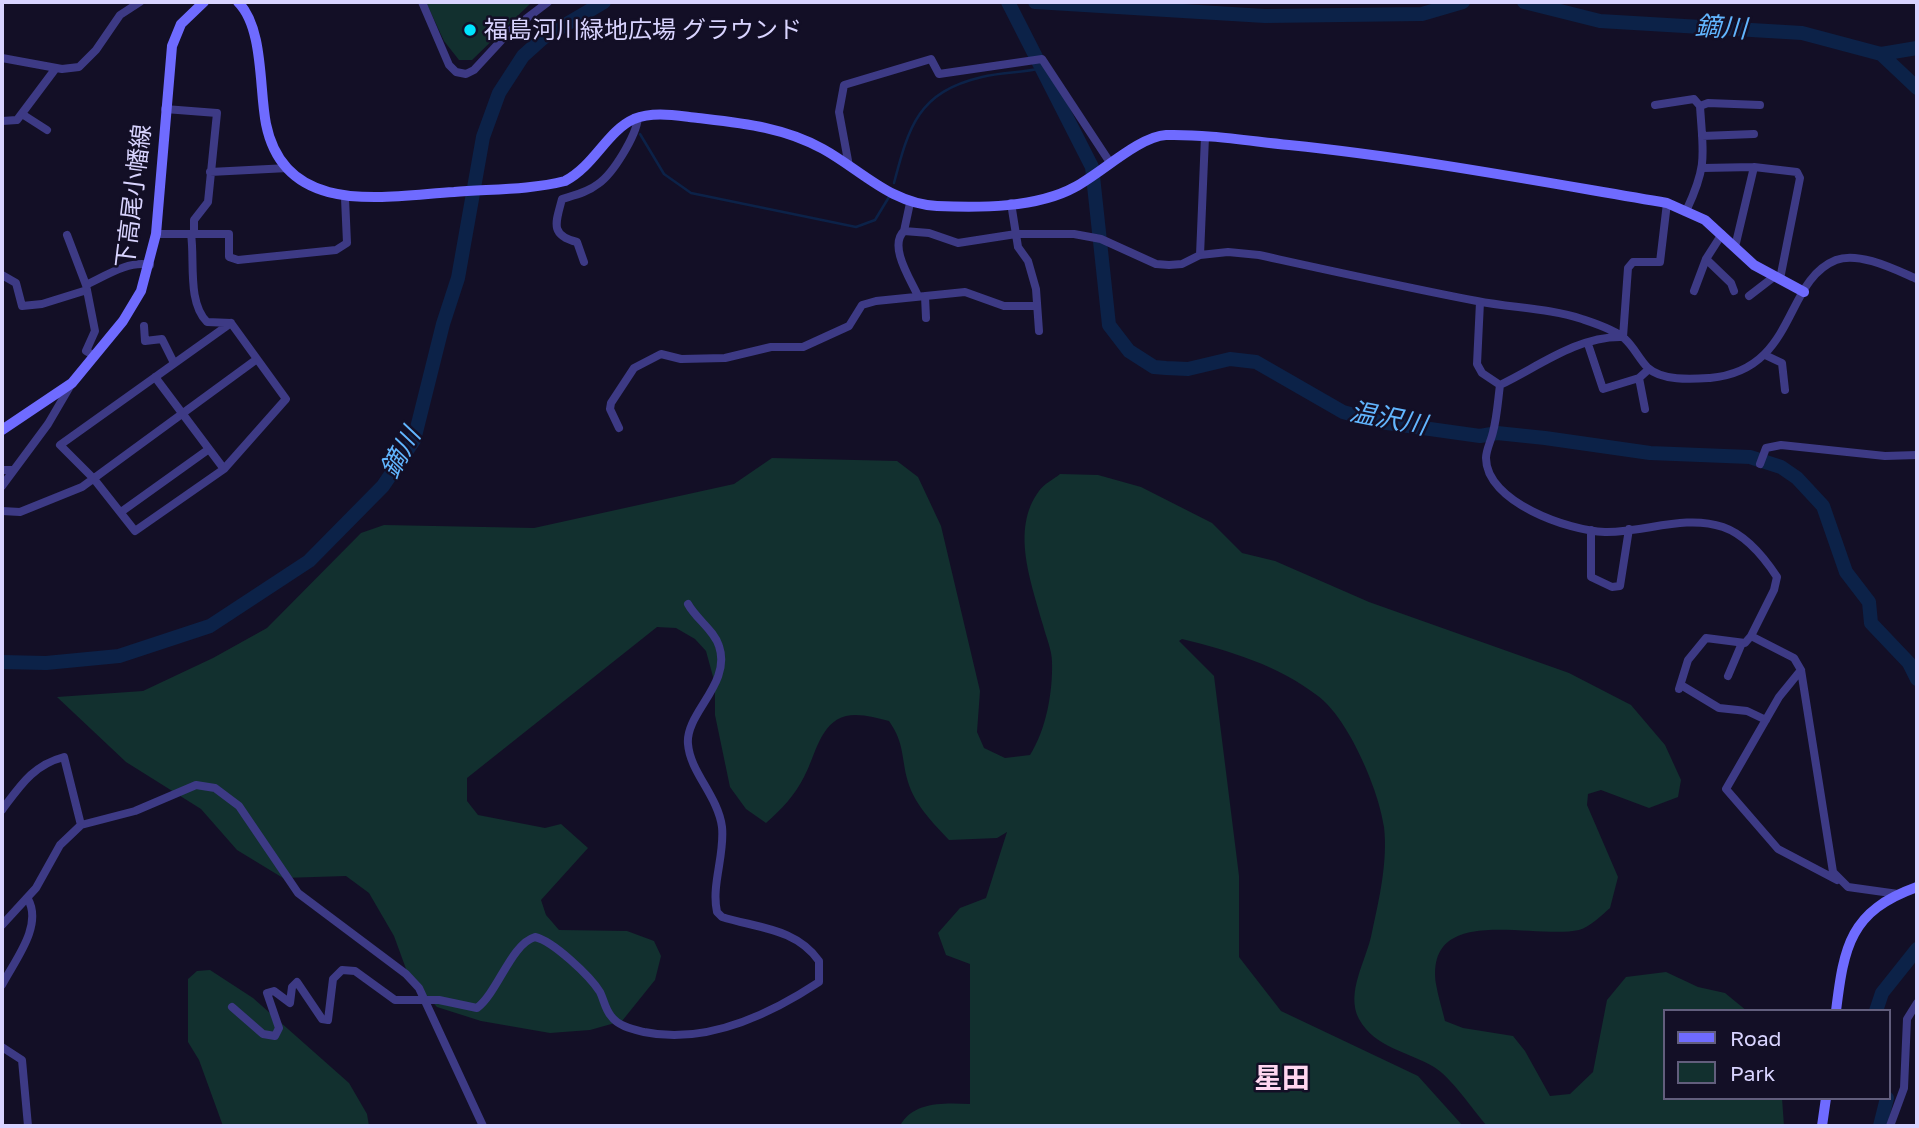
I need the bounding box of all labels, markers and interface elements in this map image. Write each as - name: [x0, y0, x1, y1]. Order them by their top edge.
- water label: 鏑川: [1694, 11, 1748, 45]
- place label: 福島河川緑地広場 グラウンド: [484, 16, 802, 44]
- marker: 福島河川緑地広場 グラウンド: [462, 22, 478, 38]
- street label: 下高尾小幡線: [111, 123, 157, 269]
- water label: 温沢川: [1347, 396, 1429, 442]
- water label: 鏑川: [375, 423, 427, 483]
- legend: [1664, 1009, 1891, 1100]
- text: Road: [1730, 1025, 1781, 1051]
- text: Park: [1730, 1060, 1775, 1086]
- district label: 星田: [1254, 1062, 1310, 1096]

